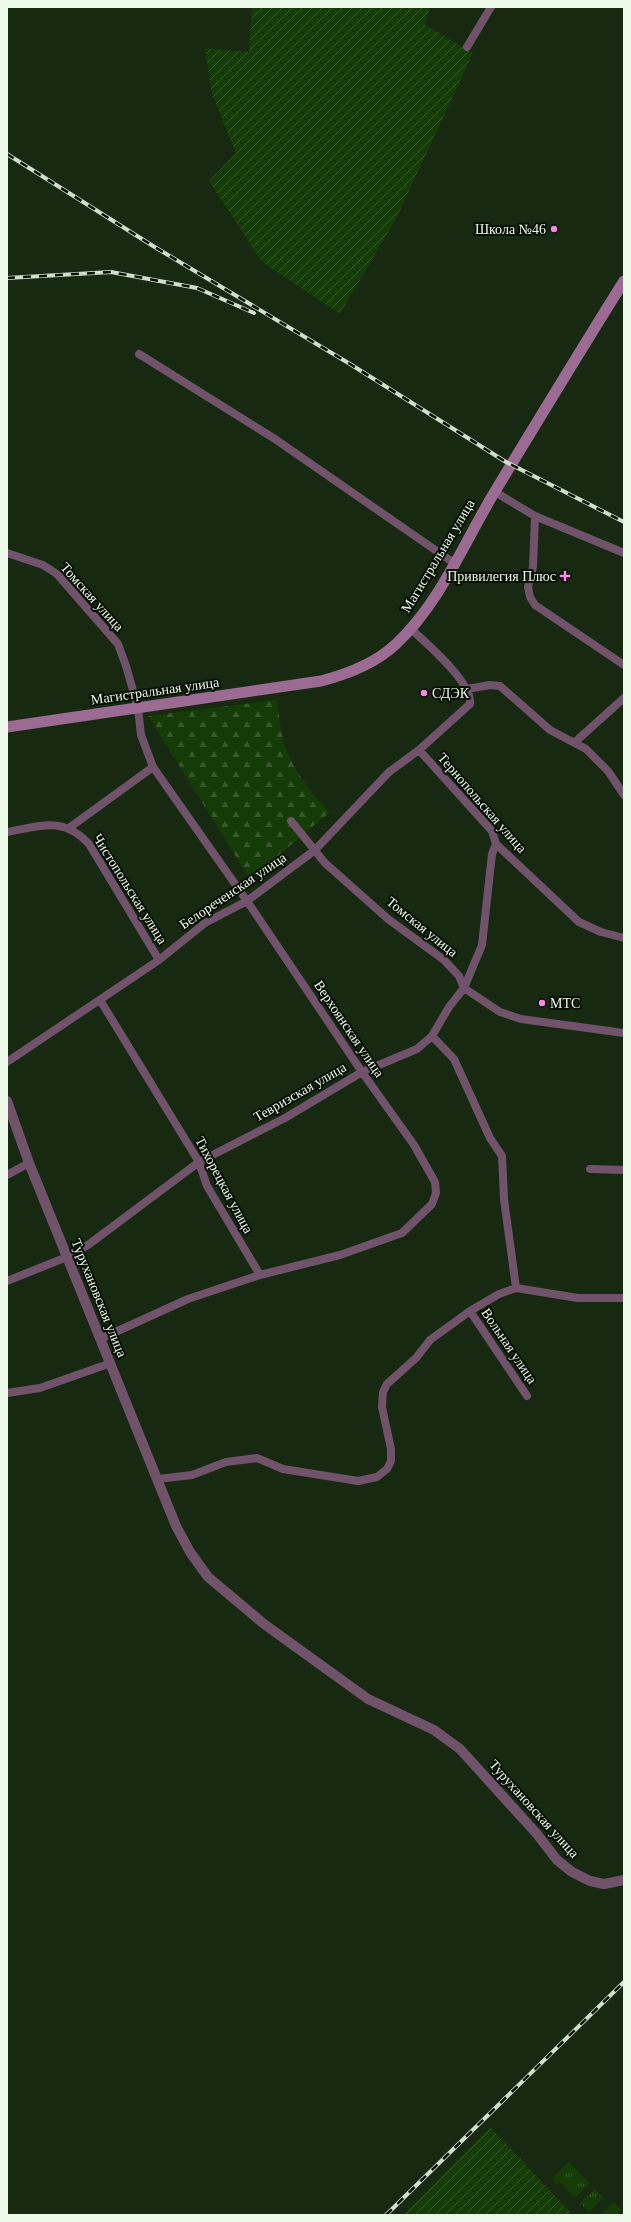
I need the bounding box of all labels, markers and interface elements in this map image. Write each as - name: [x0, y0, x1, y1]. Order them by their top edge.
- place label: Школа №46: [475, 222, 546, 237]
- marker: Школа №46: [549, 224, 559, 234]
- street label: Магистральная улица: [398, 496, 478, 615]
- street label: Томская улица: [57, 560, 127, 635]
- place label: Привилегия Плюс: [447, 569, 556, 584]
- marker: Привилегия Плюс: [559, 570, 571, 582]
- street label: Магистральная улица: [90, 674, 221, 707]
- place label: СДЭК: [432, 686, 470, 701]
- marker: СДЭК: [419, 688, 429, 698]
- street label: Тернопольская улица: [435, 750, 530, 856]
- street label: Чистопольская улица: [90, 831, 170, 947]
- street label: Белореченская улица: [177, 849, 290, 932]
- street label: Томская улица: [384, 894, 461, 961]
- street label: Верхоянская улица: [311, 978, 387, 1081]
- place label: МТС: [550, 996, 580, 1011]
- marker: МТС: [537, 998, 547, 1008]
- street label: Тевризская улица: [251, 1059, 350, 1125]
- street label: Тихорецкая улица: [192, 1134, 256, 1237]
- street label: Турухановская улица: [68, 1237, 130, 1360]
- street label: Вольная улица: [478, 1305, 540, 1387]
- street label: Турухановская улица: [486, 1757, 582, 1862]

